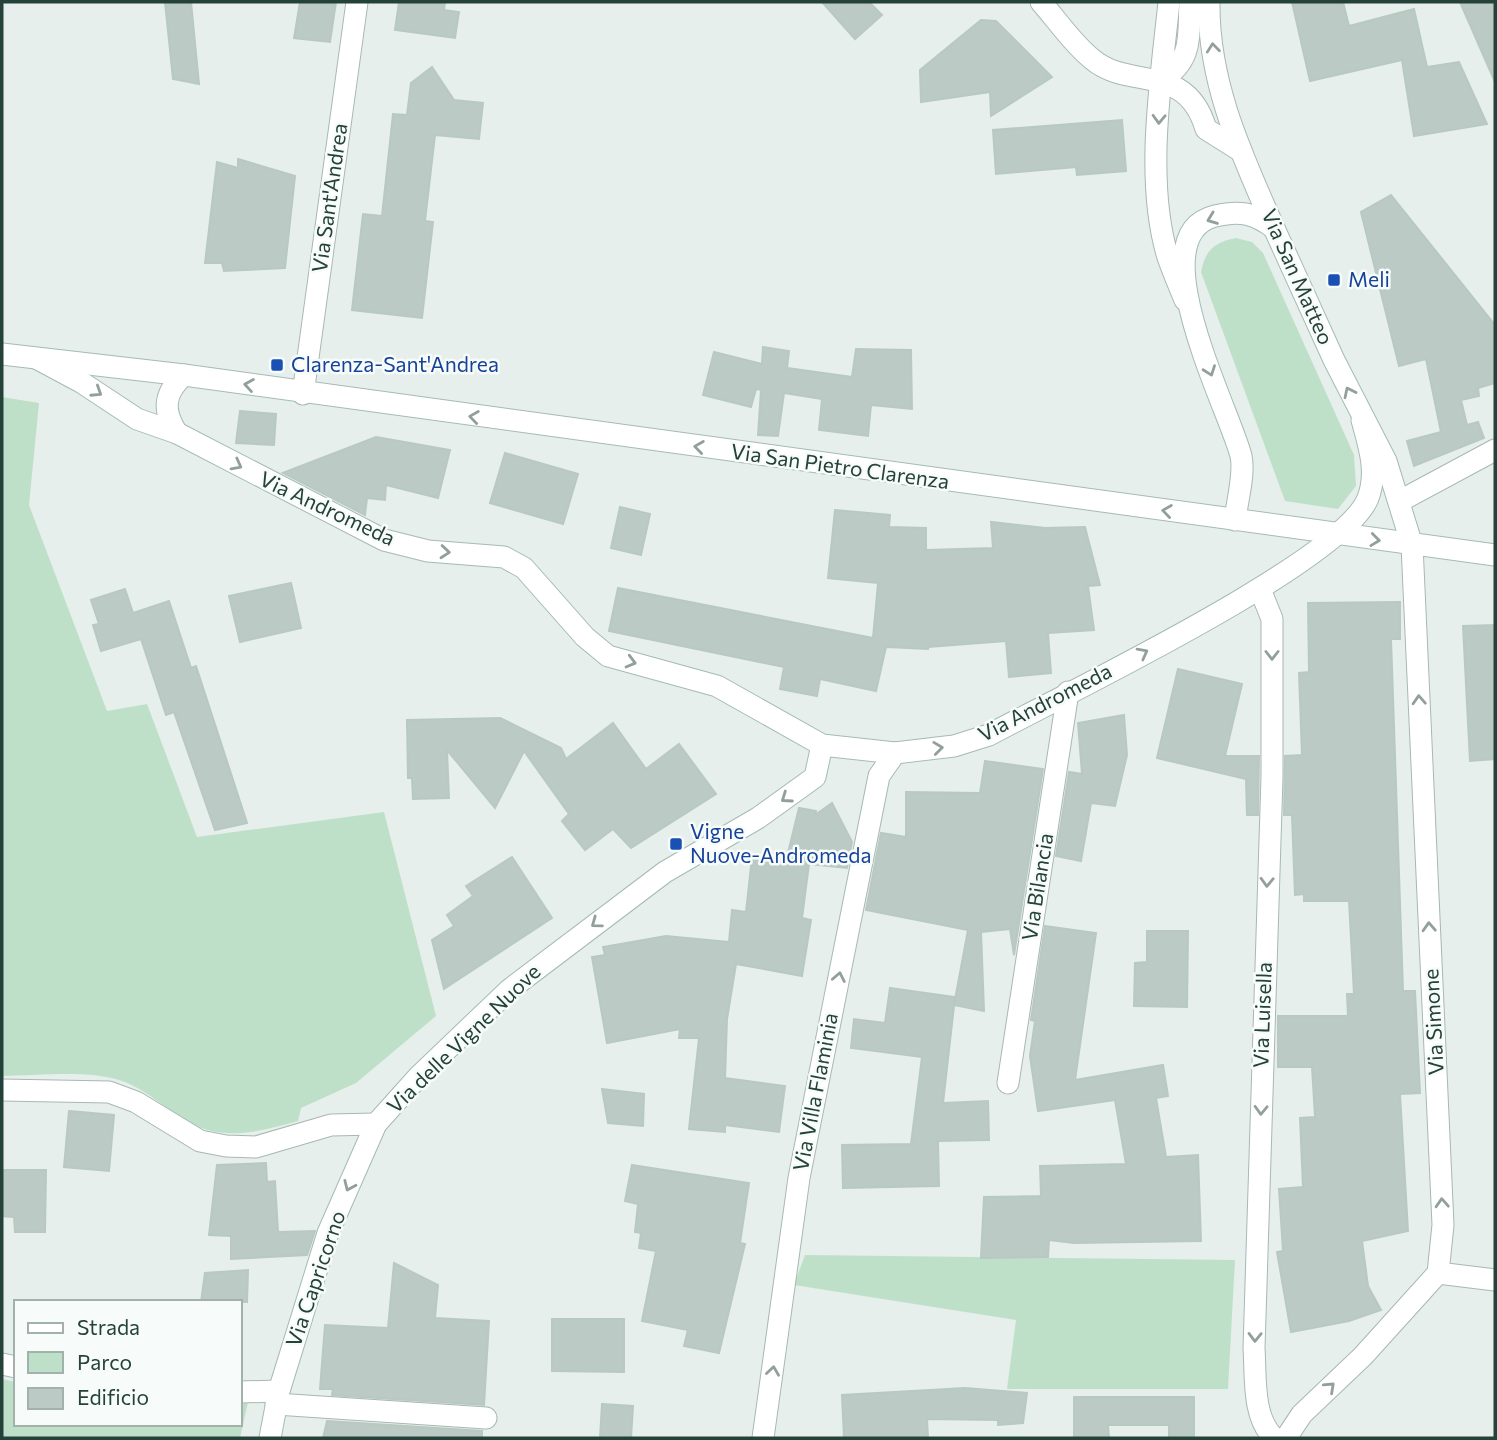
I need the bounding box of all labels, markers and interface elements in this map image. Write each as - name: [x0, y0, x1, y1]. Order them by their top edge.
- one-way arrow: [1205, 43, 1220, 54]
- one-way arrow: [1152, 113, 1167, 124]
- street label: Via Sant'Andrea: [306, 121, 351, 274]
- street label: Via San Matteo: [1257, 205, 1339, 348]
- one-way arrow: [1207, 210, 1219, 224]
- place label: Meli: [1348, 266, 1390, 291]
- marker: Meli: [1326, 272, 1342, 288]
- place label: Clarenza-Sant'Andrea: [291, 351, 499, 376]
- marker: Clarenza-Sant'Andrea: [269, 357, 285, 373]
- one-way arrow: [1202, 365, 1216, 377]
- one-way arrow: [243, 378, 254, 393]
- one-way arrow: [90, 384, 103, 397]
- one-way arrow: [1343, 387, 1357, 399]
- one-way arrow: [468, 409, 480, 424]
- street label: Via San Pietro Clarenza: [729, 438, 951, 493]
- one-way arrow: [693, 440, 705, 455]
- one-way arrow: [229, 457, 242, 471]
- street label: Via Andromeda: [256, 465, 399, 550]
- one-way arrow: [1162, 504, 1173, 519]
- one-way arrow: [1369, 533, 1381, 548]
- one-way arrow: [440, 544, 451, 559]
- one-way arrow: [1136, 647, 1148, 661]
- one-way arrow: [1264, 650, 1280, 661]
- one-way arrow: [624, 654, 636, 668]
- street label: Via Andromeda: [973, 657, 1115, 746]
- one-way arrow: [1412, 694, 1427, 705]
- one-way arrow: [932, 741, 944, 756]
- one-way arrow: [781, 790, 794, 802]
- place label: Vigne Nuove-Andromeda: [690, 818, 871, 867]
- street label: Via Bilancia: [1016, 831, 1057, 942]
- marker: Vigne Nuove-Andromeda: [668, 836, 684, 852]
- one-way arrow: [1260, 877, 1275, 888]
- one-way arrow: [591, 915, 604, 927]
- one-way arrow: [1422, 921, 1437, 932]
- street label: Via delle Vigne Nuove: [381, 958, 545, 1118]
- street label: Via Luisella: [1247, 961, 1276, 1068]
- street label: Via Simone: [1417, 968, 1448, 1076]
- one-way arrow: [831, 971, 846, 983]
- street label: Via Villa Flaminia: [787, 1010, 842, 1173]
- one-way arrow: [1253, 1105, 1268, 1116]
- one-way arrow: [343, 1179, 357, 1191]
- one-way arrow: [1435, 1197, 1450, 1208]
- street label: Via Capricorno: [280, 1207, 350, 1350]
- legend: [14, 1300, 242, 1426]
- text: Strada: [77, 1314, 140, 1339]
- one-way arrow: [1247, 1332, 1262, 1343]
- text: Parco: [77, 1349, 132, 1374]
- one-way arrow: [765, 1365, 780, 1377]
- one-way arrow: [1322, 1383, 1335, 1396]
- text: Edificio: [77, 1384, 149, 1409]

